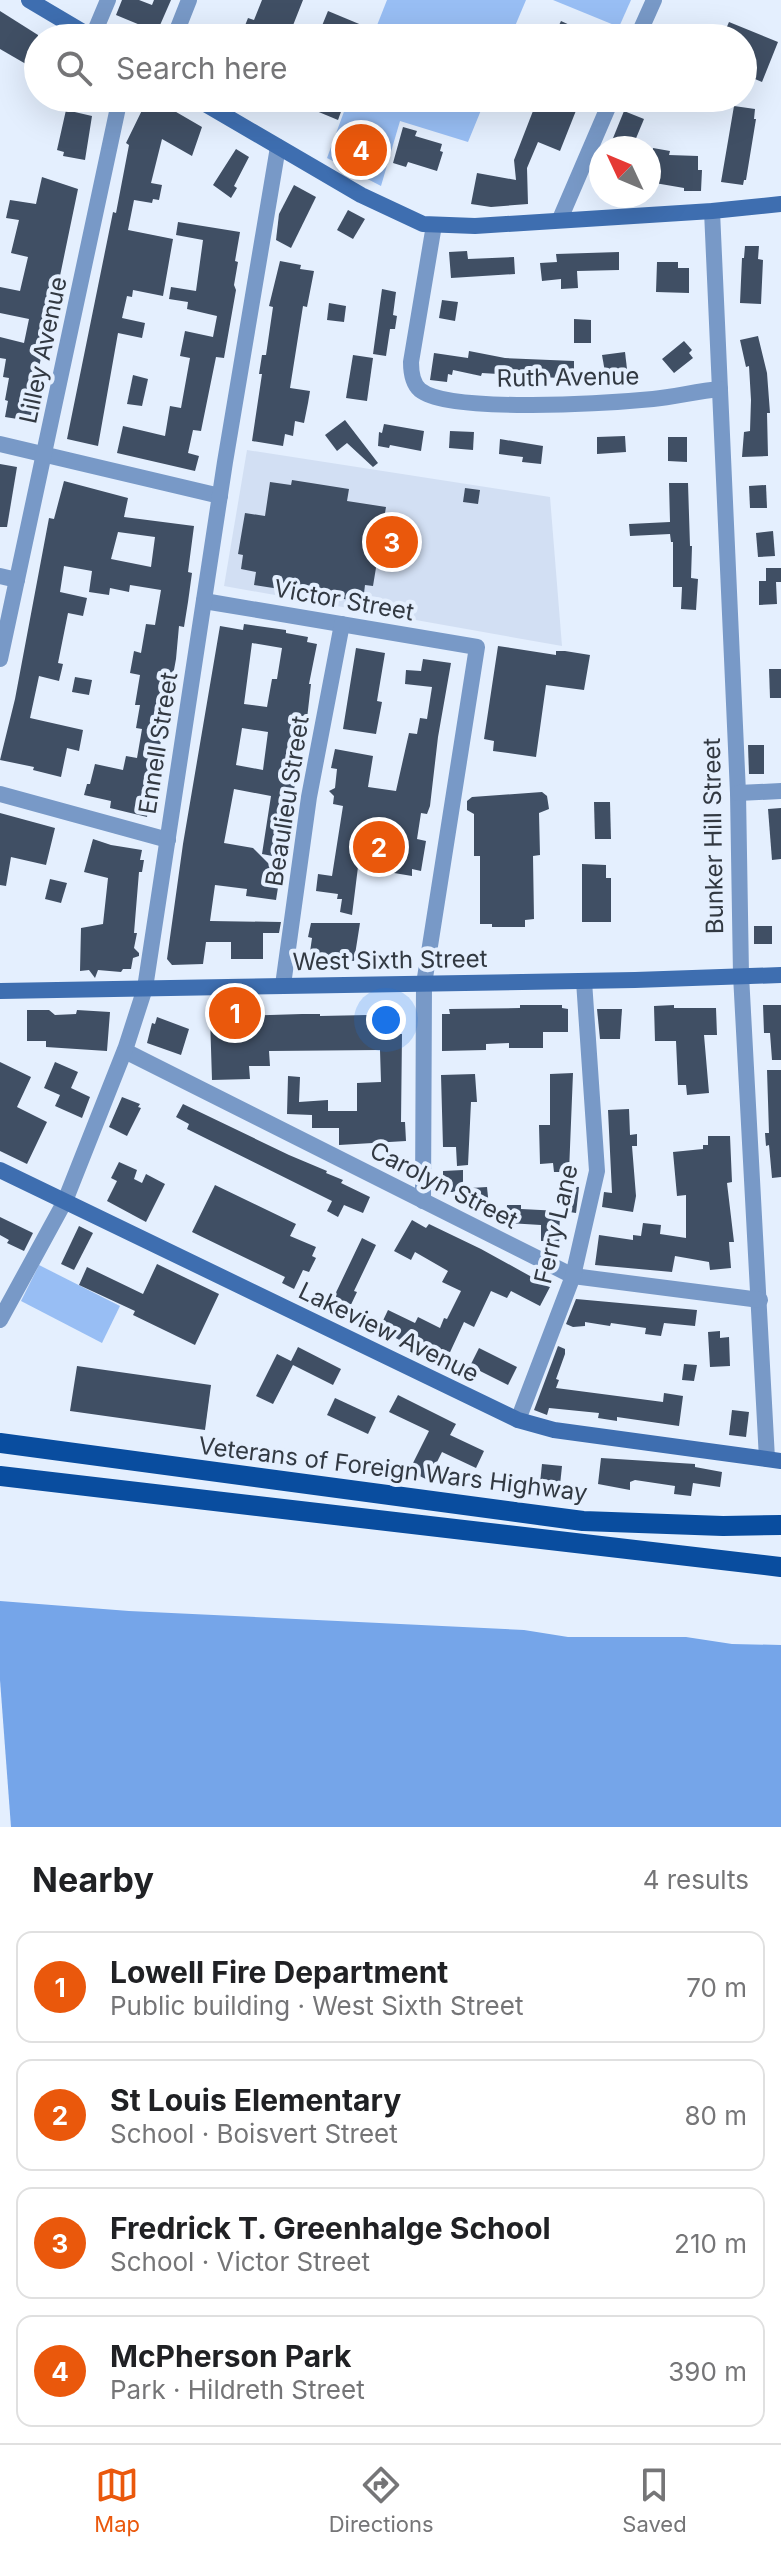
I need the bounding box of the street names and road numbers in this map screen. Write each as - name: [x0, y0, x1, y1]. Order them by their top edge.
- street label: Lilley Avenue: [13, 274, 73, 426]
- street label: Ruth Avenue: [496, 361, 640, 393]
- street label: Victor Street: [272, 573, 416, 627]
- street label: Ennell Street: [133, 670, 184, 816]
- street label: Beaulieu Street: [259, 714, 315, 888]
- street label: Bunker Hill Street: [697, 738, 729, 934]
- street label: West Sixth Street: [292, 944, 488, 976]
- street label: Carolyn Street: [365, 1135, 523, 1235]
- street label: Ferry Lane: [528, 1162, 584, 1286]
- street label: Lakeview Avenue: [294, 1276, 484, 1388]
- street label: Veterans of Foreign Wars Highway: [197, 1431, 589, 1507]

